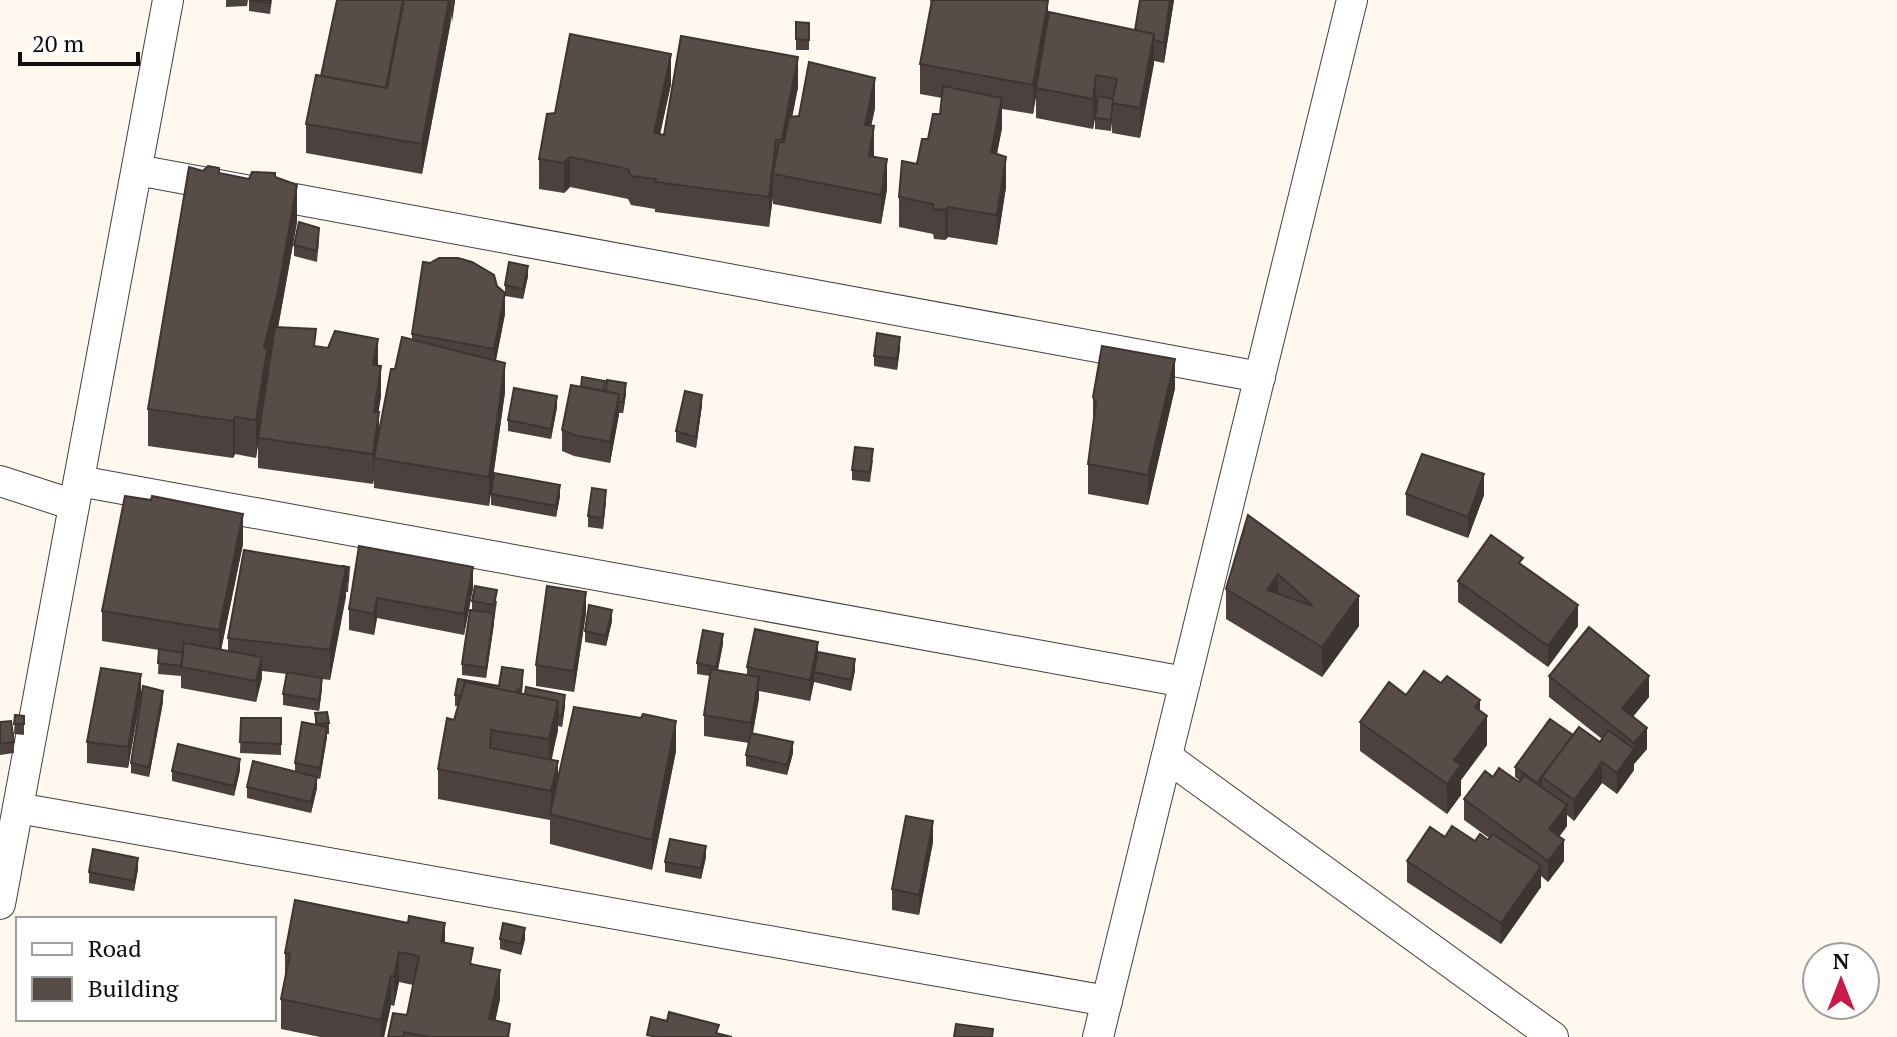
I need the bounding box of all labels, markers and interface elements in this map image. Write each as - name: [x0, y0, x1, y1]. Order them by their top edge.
- scale bar: [20, 16, 138, 66]
- text: 20 m: [32, 27, 84, 59]
- legend: [16, 917, 276, 1021]
- text: Road: [88, 932, 142, 964]
- north arrow: [1801, 941, 1881, 1021]
- text: N: [1833, 946, 1850, 975]
- text: Building: [88, 972, 179, 1004]

